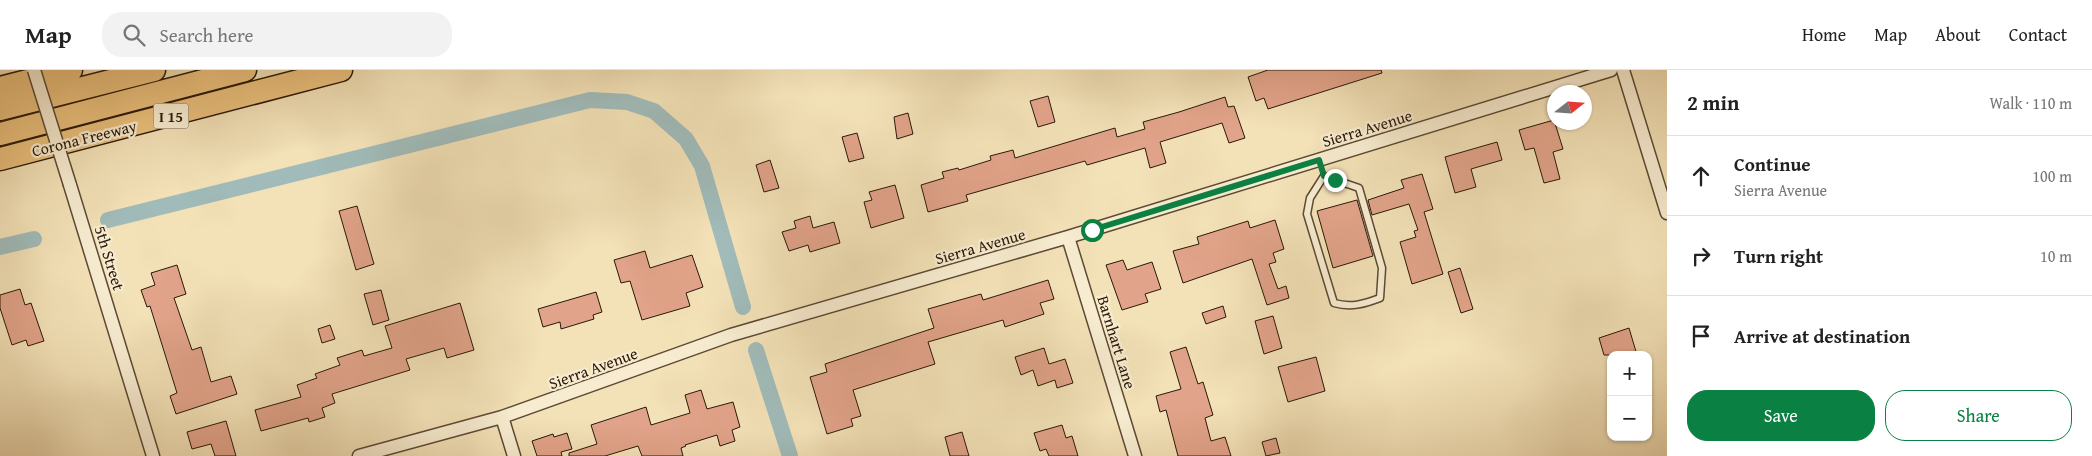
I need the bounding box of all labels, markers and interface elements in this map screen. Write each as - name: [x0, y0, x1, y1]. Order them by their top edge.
- search box: [102, 12, 452, 57]
- text: Map: [25, 17, 72, 52]
- icon: search: [120, 21, 148, 49]
- text: Search here: [160, 21, 253, 49]
- text: Home: [1802, 21, 1846, 48]
- text: Map: [1874, 21, 1907, 48]
- text: About: [1935, 21, 1981, 48]
- text: Contact: [2009, 21, 2067, 48]
- north arrow: [1547, 85, 1592, 130]
- text: 2 min: [1687, 87, 1739, 118]
- text: Walk · 110 m: [1989, 91, 2072, 115]
- street label: Sierra Avenue: [1319, 103, 1415, 153]
- road number: I 15: [154, 104, 188, 128]
- street label: Corona Freeway: [29, 113, 139, 163]
- text: Continue: [1734, 150, 1811, 178]
- icon: ahead: [1687, 162, 1715, 190]
- text: 100 m: [2032, 164, 2072, 188]
- route end: [1324, 169, 1347, 192]
- text: Sierra Avenue: [1734, 178, 1827, 202]
- route start: [1081, 219, 1104, 242]
- street label: Sierra Avenue: [932, 222, 1028, 270]
- street label: 5th Street: [89, 223, 131, 294]
- icon: right: [1687, 242, 1715, 270]
- text: Turn right: [1734, 242, 1823, 270]
- text: 10 m: [2040, 244, 2072, 268]
- street label: Barnhart Lane: [1091, 292, 1143, 392]
- icon: arrive: [1687, 322, 1715, 350]
- text: Arrive at destination: [1734, 322, 1910, 350]
- street label: Sierra Avenue: [545, 341, 641, 395]
- map controls: [1607, 351, 1652, 441]
- button: +: [1607, 351, 1652, 396]
- button: Save: [1687, 390, 1875, 441]
- button: Share: [1885, 390, 2072, 441]
- button: −: [1607, 396, 1652, 441]

